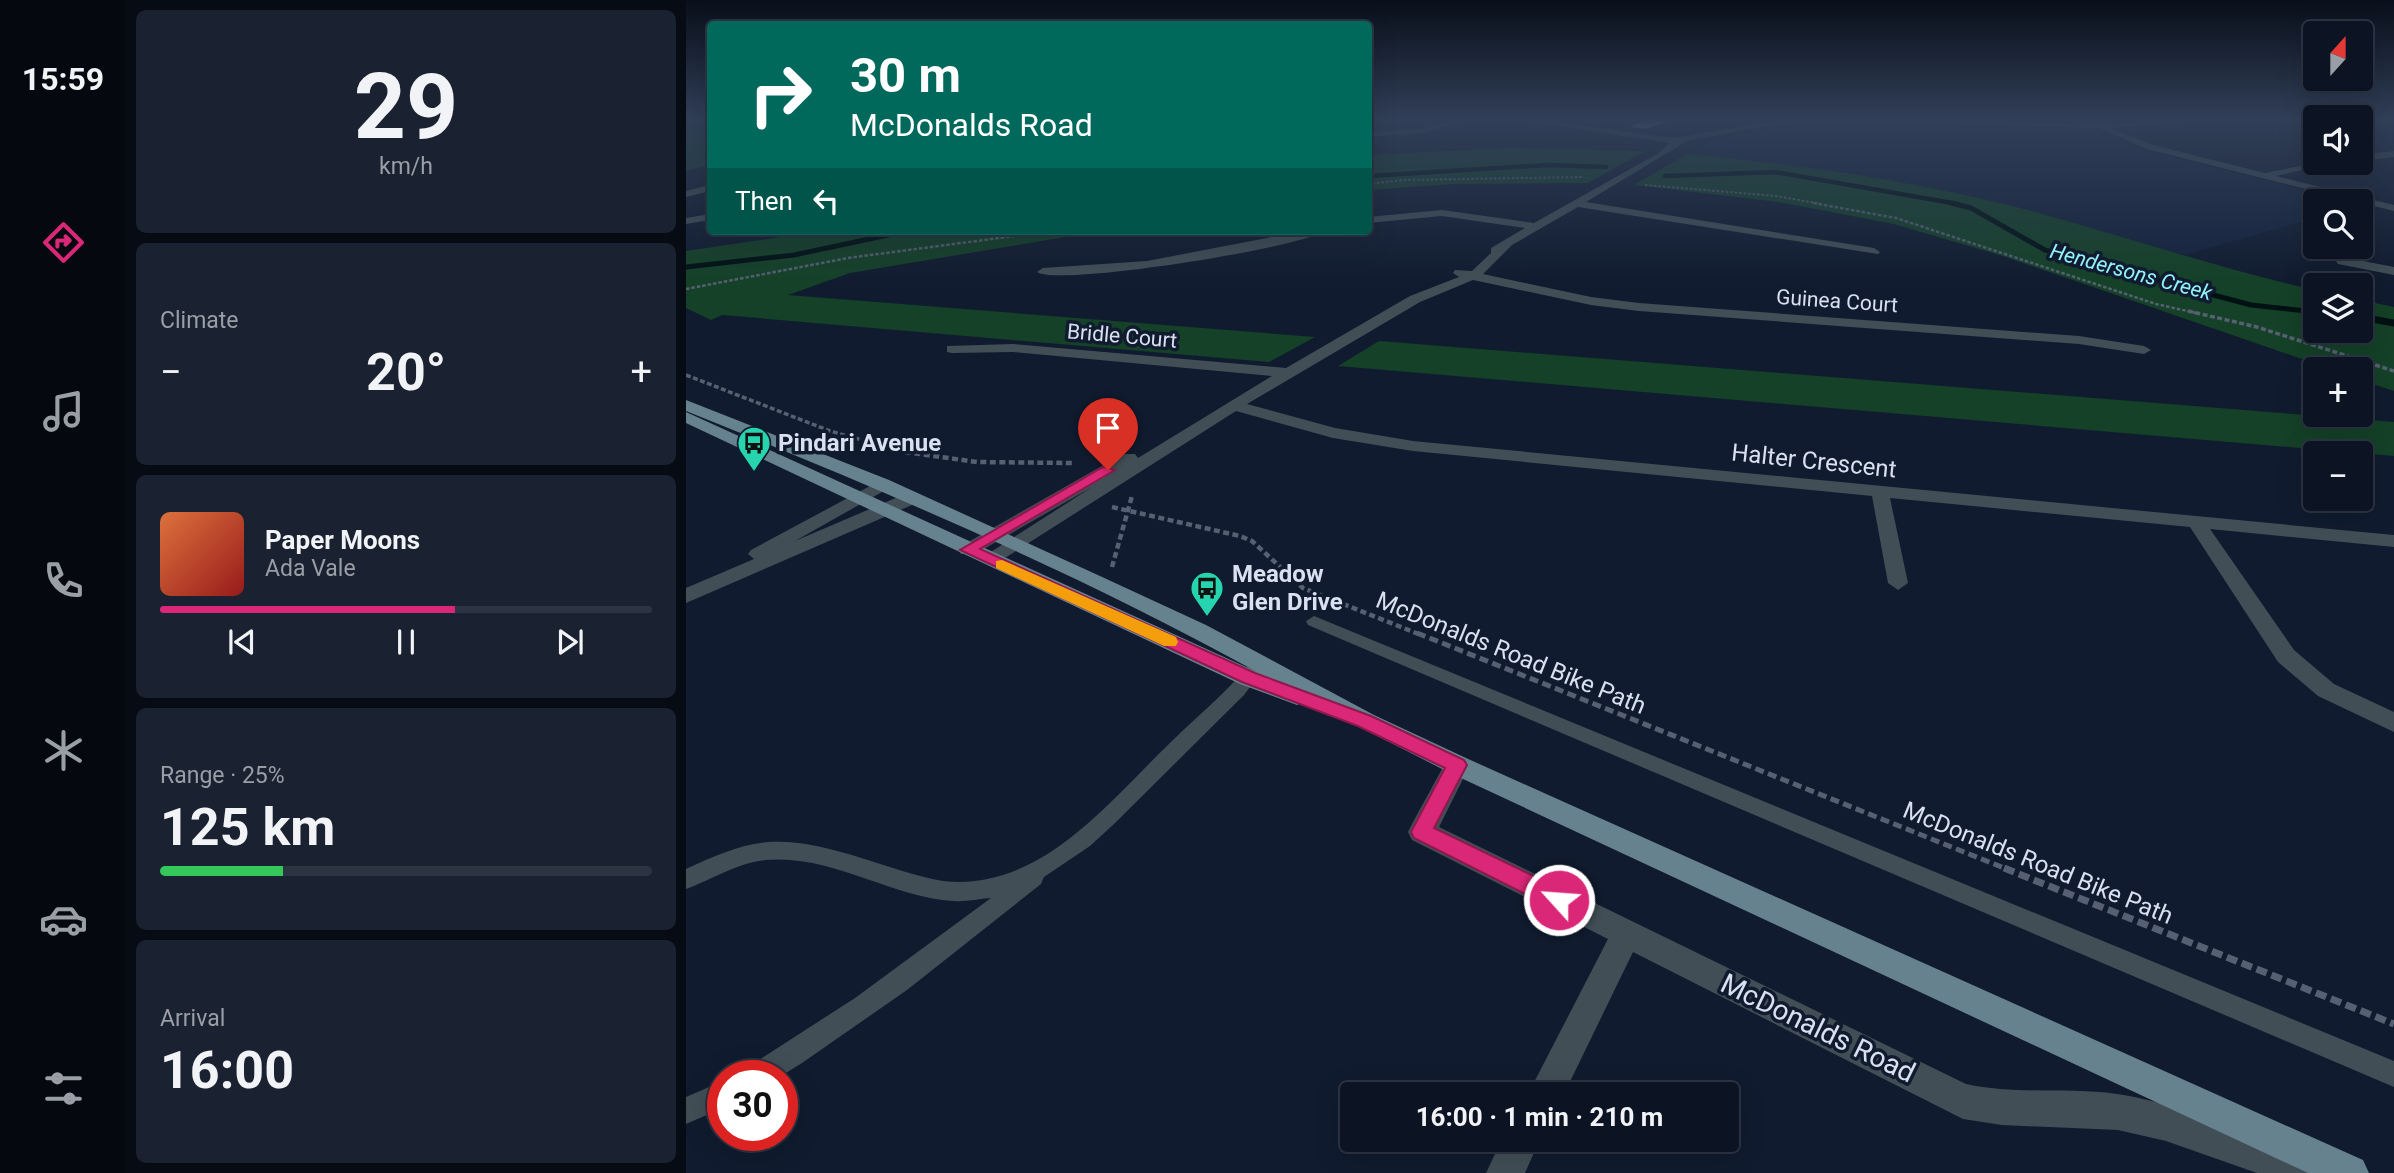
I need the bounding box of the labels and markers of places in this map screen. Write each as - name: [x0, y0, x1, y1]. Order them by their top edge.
- pin: [1078, 398, 1138, 470]
- bus stop icon: Pindari Avenue: [735, 424, 773, 473]
- place label: Pindari Avenue: [778, 429, 941, 457]
- place label: Meadow Glen Drive: [1232, 560, 1343, 616]
- bus stop icon: Meadow Glen Drive: [1188, 569, 1226, 618]

